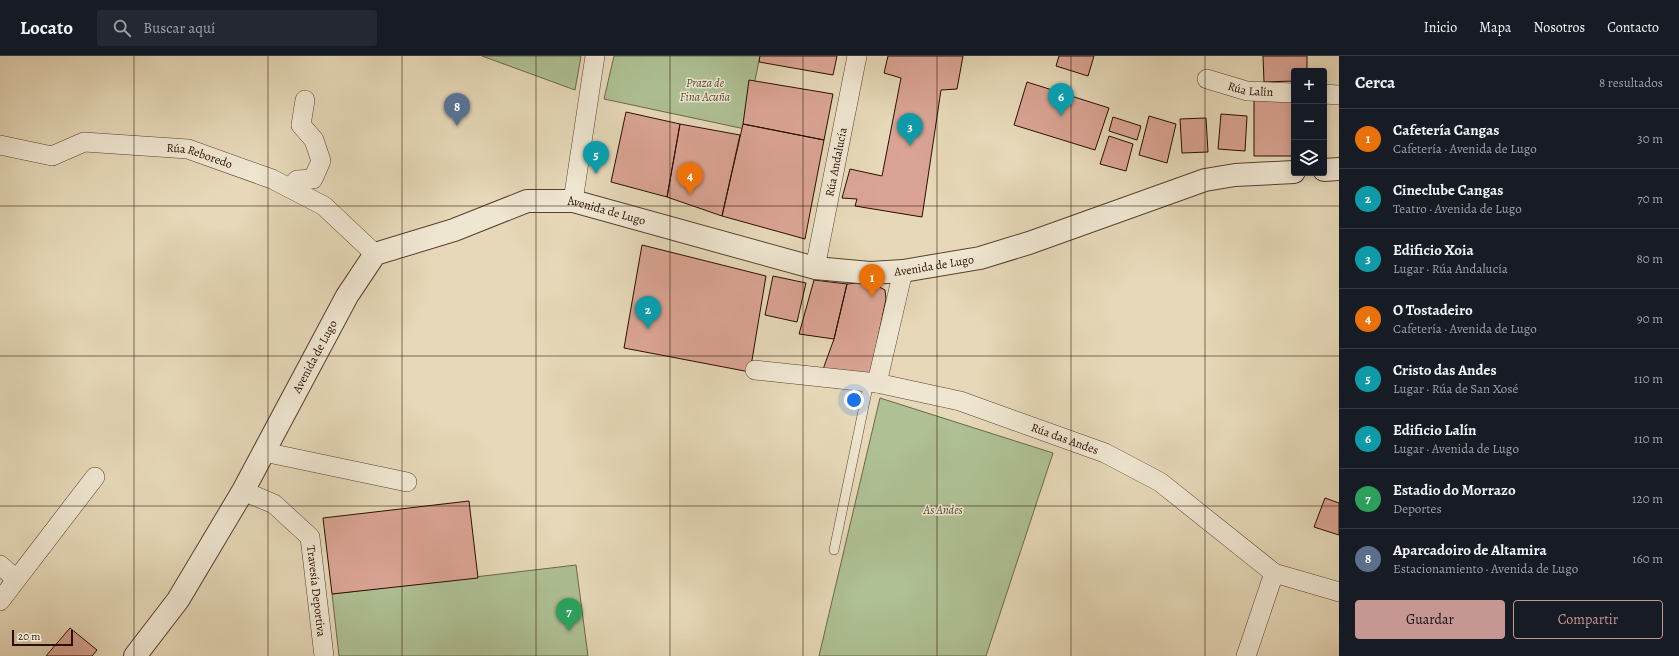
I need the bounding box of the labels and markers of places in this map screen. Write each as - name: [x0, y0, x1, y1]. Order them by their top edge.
- pin: 6: [1048, 83, 1074, 116]
- pin: 8: [444, 93, 470, 126]
- pin: 3: [897, 113, 923, 146]
- pin: 5: [583, 141, 609, 174]
- pin: 4: [677, 162, 703, 195]
- pin: 1: [859, 264, 885, 297]
- pin: 2: [635, 296, 661, 329]
- pin: 7: [556, 598, 582, 631]

